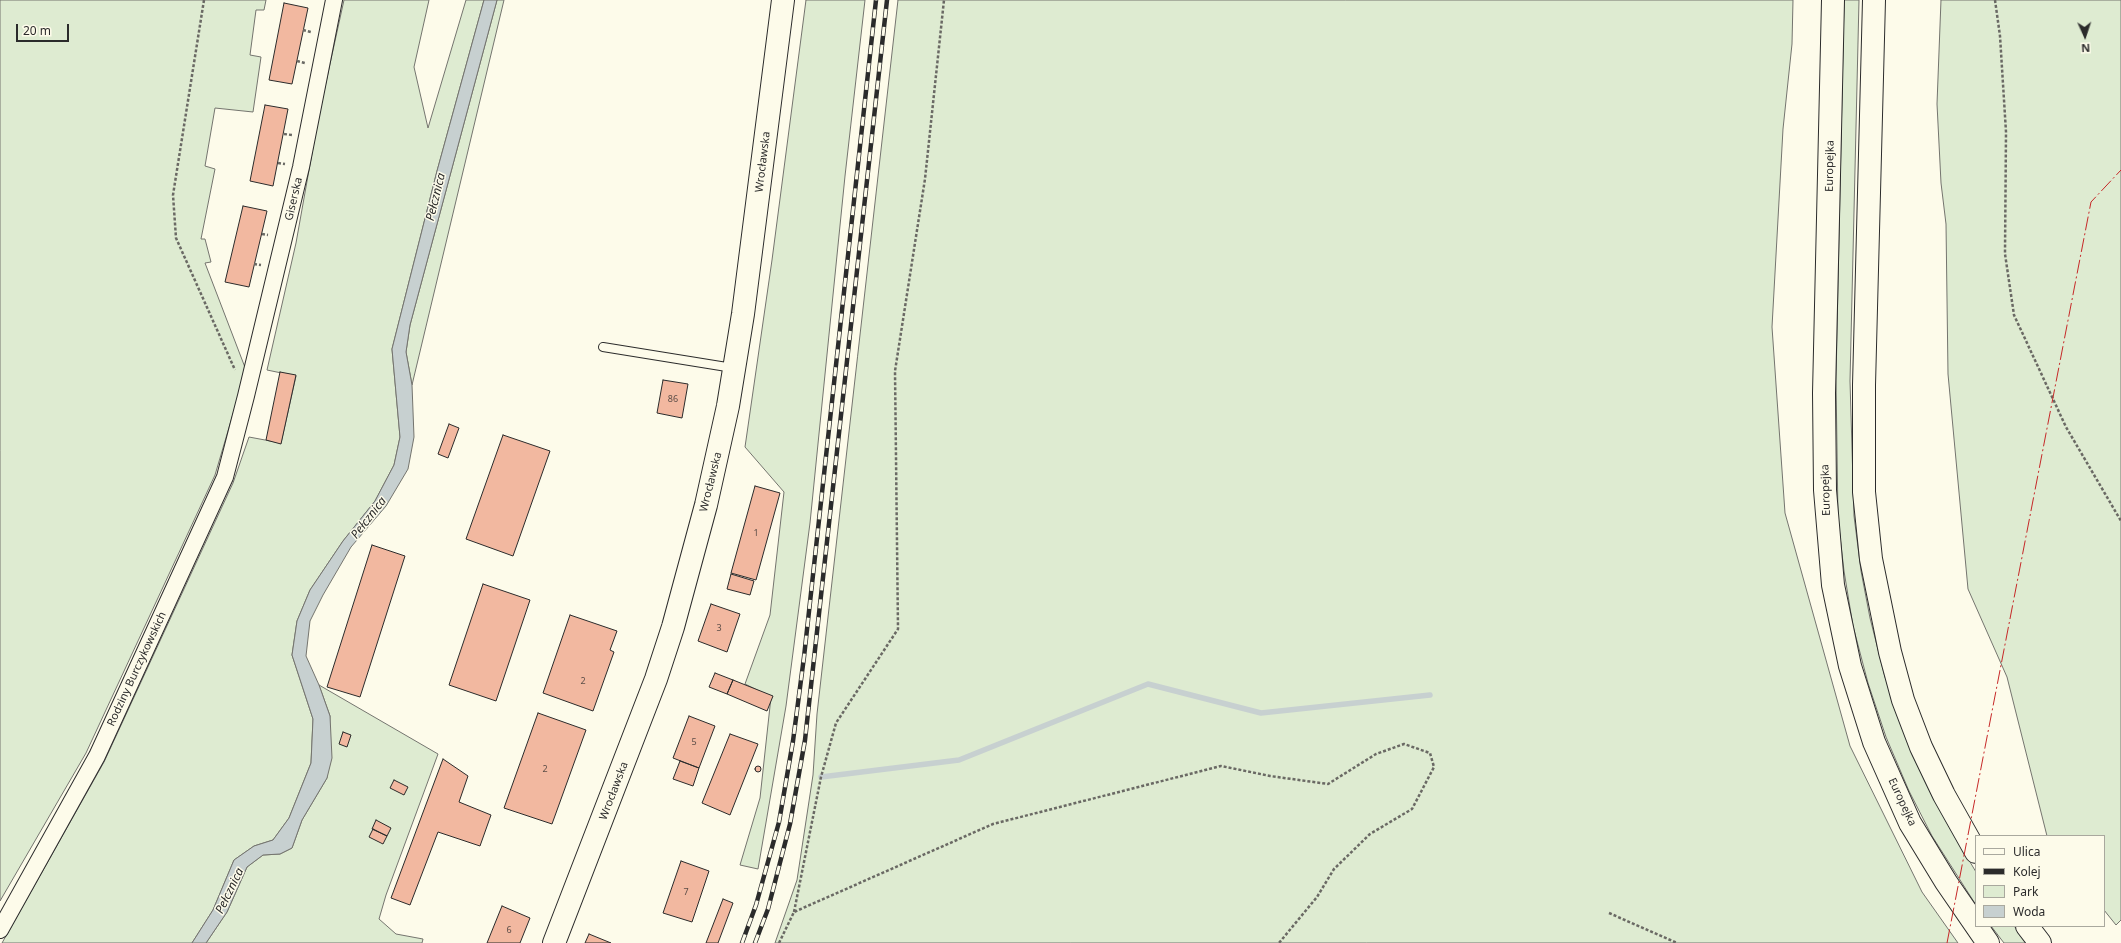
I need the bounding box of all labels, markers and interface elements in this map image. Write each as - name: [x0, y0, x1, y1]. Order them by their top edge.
- scale bar: [18, 16, 71, 42]
- north arrow: [2065, 16, 2105, 56]
- text: 20 m: [23, 22, 51, 39]
- text: N: [2081, 41, 2091, 56]
- street label: Wrocławska: [753, 131, 773, 193]
- street label: Europejka: [1823, 140, 1837, 192]
- water label: Pełcznica: [423, 172, 449, 222]
- street label: Giserska: [283, 176, 305, 222]
- house number: 86: [668, 394, 678, 404]
- street label: Wrocławska: [697, 451, 725, 513]
- street label: Europejka: [1819, 464, 1833, 516]
- water label: Pełcznica: [348, 494, 390, 542]
- house number: 1: [753, 528, 759, 538]
- street label: Rodziny Burczykowskich: [105, 610, 169, 728]
- house number: 3: [716, 623, 722, 633]
- house number: 2: [580, 676, 586, 686]
- house number: 5: [691, 737, 697, 747]
- street label: Wrocławska: [597, 760, 631, 822]
- house number: 2: [542, 764, 548, 774]
- street label: Europejka: [1885, 776, 1919, 828]
- legend: [1975, 835, 2105, 927]
- text: Ulica: [2013, 843, 2040, 860]
- text: Kolej: [2013, 863, 2041, 880]
- water label: Pełcznica: [213, 866, 247, 916]
- text: Park: [2013, 883, 2038, 900]
- house number: 7: [683, 887, 689, 897]
- text: Woda: [2013, 903, 2045, 920]
- house number: 6: [506, 925, 512, 935]

